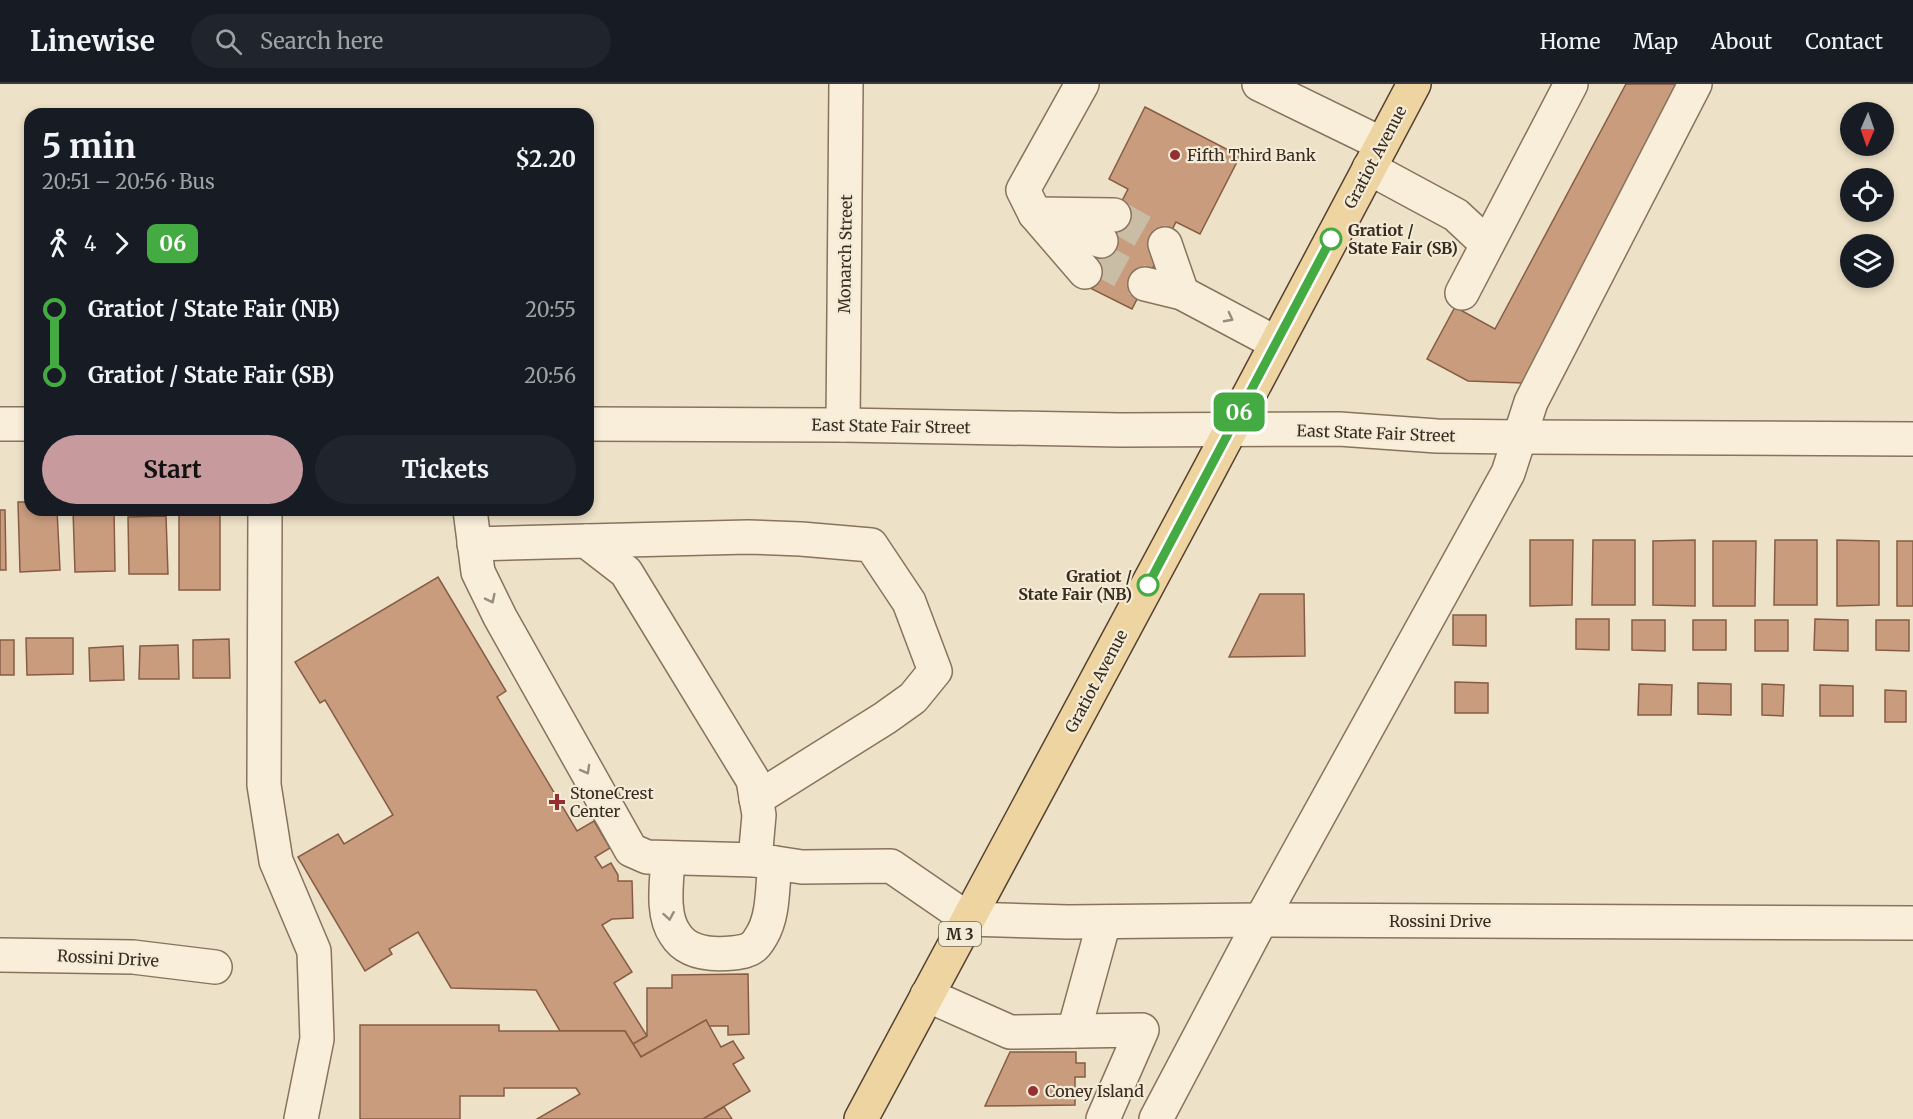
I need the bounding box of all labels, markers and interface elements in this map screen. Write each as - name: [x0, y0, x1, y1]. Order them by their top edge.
- search box: [191, 14, 611, 68]
- text: Linewise: [30, 23, 155, 59]
- icon: search: [212, 25, 245, 58]
- text: Search here: [260, 27, 383, 55]
- text: Home: [1540, 28, 1600, 55]
- text: Map: [1633, 28, 1678, 55]
- text: About: [1711, 28, 1772, 55]
- text: Contact: [1805, 28, 1883, 55]
- street label: Gratiot Avenue: [1339, 102, 1411, 212]
- north arrow: [1840, 102, 1894, 156]
- map controls: [1840, 102, 1894, 288]
- text: 5 min: [42, 126, 136, 167]
- text: $2.20: [515, 145, 576, 173]
- place label: Fifth Third Bank: [1187, 145, 1317, 165]
- marker: Fifth Third Bank: [1168, 148, 1182, 162]
- button: locate: [1840, 168, 1894, 222]
- text: 20:51 – 20:56 · Bus: [42, 169, 215, 194]
- street label: Monarch Street: [834, 194, 856, 314]
- place label: Gratiot / State Fair (SB): [1348, 220, 1458, 258]
- icon: walk: [42, 227, 75, 260]
- icon: forward: [105, 227, 138, 260]
- marker: Gratiot / State Fair (SB): [1320, 228, 1342, 250]
- text: 06: [159, 230, 186, 257]
- text: 4: [84, 231, 96, 256]
- button: layers: [1840, 234, 1894, 288]
- text: Gratiot / State Fair (NB): [88, 295, 340, 323]
- text: 20:55: [525, 297, 576, 322]
- one-way arrow: [1223, 311, 1233, 322]
- text: Gratiot / State Fair (SB): [88, 361, 334, 389]
- text: 20:56: [524, 363, 576, 388]
- line badge: 06: [1212, 392, 1266, 432]
- text: 06: [1226, 399, 1252, 426]
- street label: East State Fair Street: [811, 415, 971, 437]
- street label: East State Fair Street: [1296, 420, 1457, 446]
- button: Start: [42, 435, 303, 504]
- button: Tickets: [315, 435, 576, 504]
- place label: Gratiot / State Fair (NB): [1018, 566, 1132, 604]
- marker: Gratiot / State Fair (NB): [1137, 574, 1159, 596]
- one-way arrow: [484, 593, 496, 604]
- street label: Gratiot Avenue: [1060, 626, 1132, 736]
- one-way arrow: [579, 763, 590, 774]
- place label: StoneCrest Center: [570, 783, 654, 821]
- marker: StoneCrest Center: [548, 793, 566, 811]
- one-way arrow: [662, 911, 675, 921]
- street label: Rossini Drive: [1389, 911, 1491, 931]
- road number: M 3: [939, 922, 981, 946]
- street label: Rossini Drive: [56, 945, 160, 971]
- place label: Coney Island: [1045, 1081, 1144, 1101]
- marker: Coney Island: [1026, 1084, 1040, 1098]

